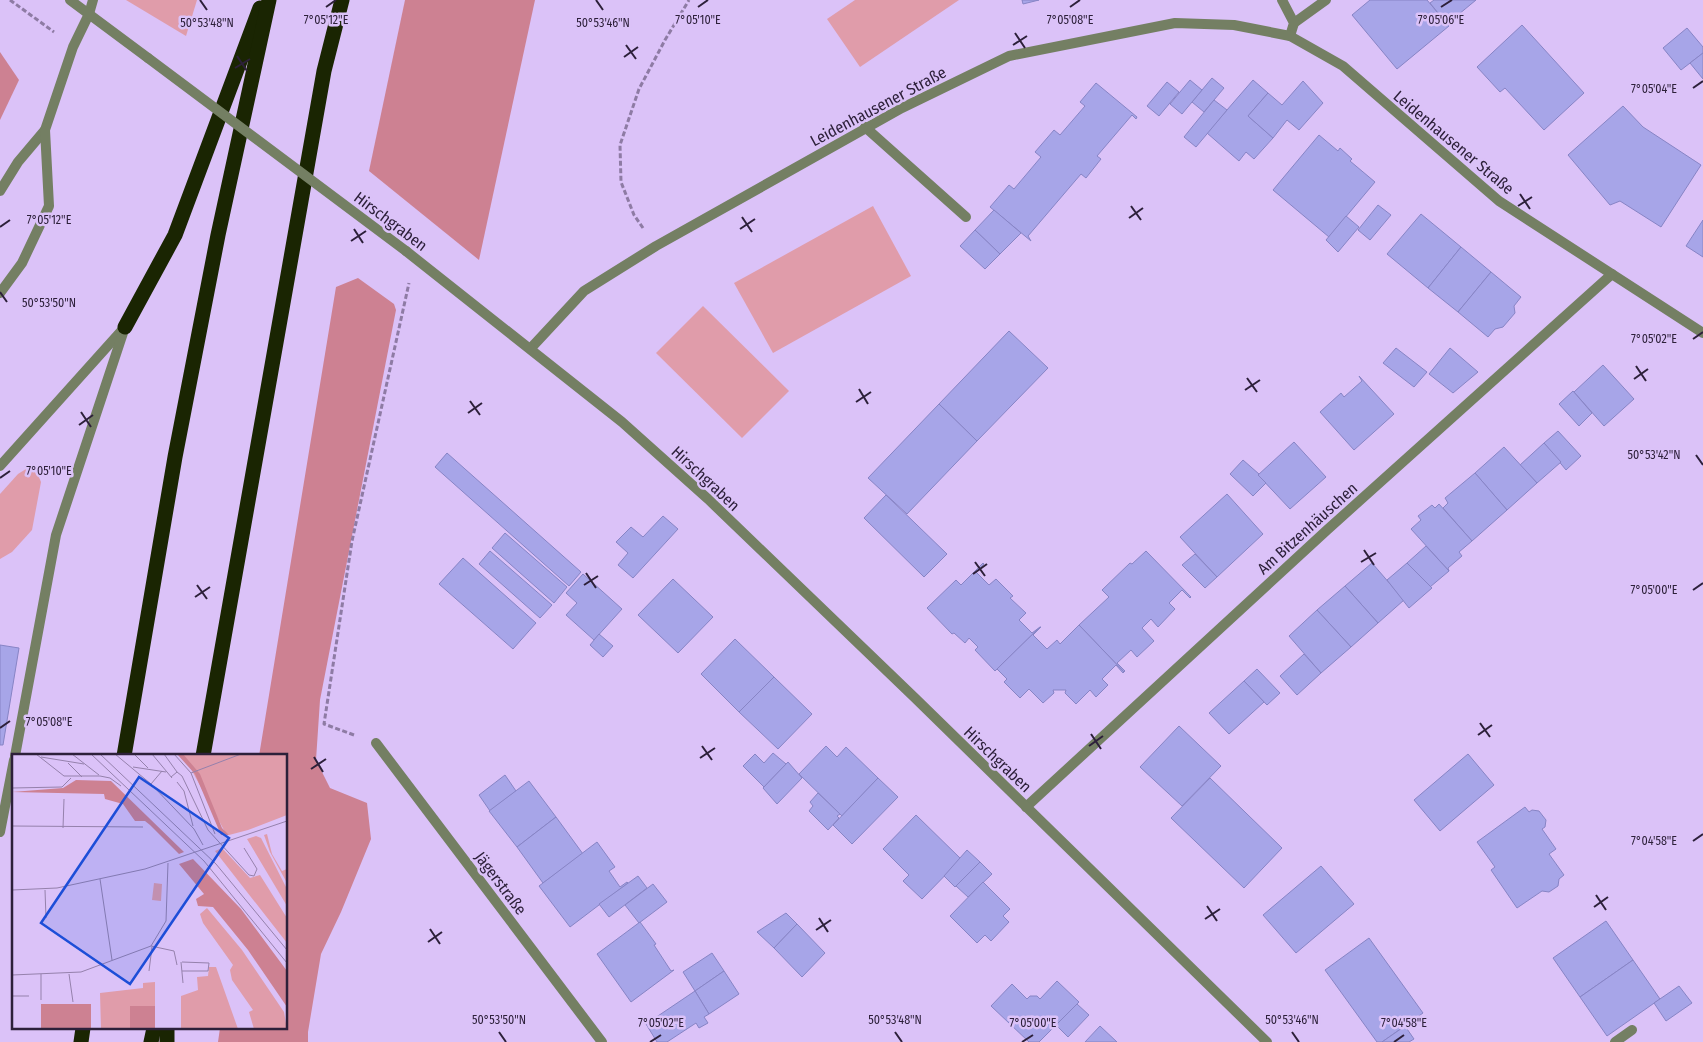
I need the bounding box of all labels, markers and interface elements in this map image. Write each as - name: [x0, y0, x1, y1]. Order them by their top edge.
- text: 7°05'12"E: [304, 13, 349, 27]
- text: 7°05'10"E: [675, 13, 721, 27]
- text: 7°05'08"E: [1047, 13, 1094, 27]
- text: 7°05'06"E: [1418, 13, 1465, 27]
- text: 50°53'48"N: [180, 16, 234, 30]
- text: 50°53'46"N: [576, 16, 630, 30]
- street label: Leidenhausener Straße: [807, 63, 950, 150]
- text: 7°05'04"E: [1631, 82, 1677, 96]
- street label: Leidenhausener Straße: [1390, 87, 1518, 198]
- street label: Hirschgraben: [350, 188, 431, 255]
- text: 7°05'12"E: [27, 213, 72, 227]
- text: 50°53'50"N: [22, 296, 76, 310]
- text: 7°05'02"E: [1631, 332, 1677, 346]
- street label: Hirschgraben: [668, 442, 744, 515]
- text: 50°53'42"N: [1628, 448, 1680, 462]
- text: 7°05'10"E: [26, 464, 72, 478]
- street label: Am Bitzenhäuschen: [1253, 478, 1361, 578]
- text: 7°05'00"E: [1631, 583, 1678, 597]
- text: 7°05'08"E: [26, 715, 73, 729]
- street label: Hirschgraben: [960, 722, 1035, 796]
- inset map: [12, 754, 288, 1030]
- text: 7°04'58"E: [1631, 834, 1677, 848]
- street label: Jägerstraße: [471, 848, 531, 919]
- text: 50°53'50"N: [472, 1013, 526, 1027]
- text: 50°53'48"N: [868, 1013, 922, 1027]
- text: 50°53'46"N: [1265, 1013, 1319, 1027]
- text: 7°05'02"E: [638, 1016, 684, 1030]
- text: 7°05'00"E: [1010, 1016, 1057, 1030]
- text: 7°04'58"E: [1381, 1016, 1427, 1030]

